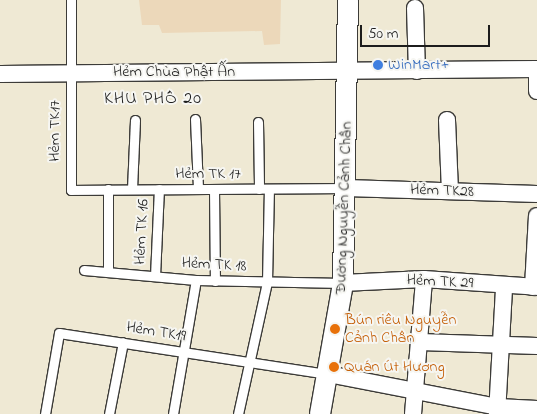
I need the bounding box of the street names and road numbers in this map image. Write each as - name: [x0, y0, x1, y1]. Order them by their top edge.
- street label: Hẻm Chùa Phật Ấn: [113, 62, 235, 82]
- street label: Hẻm TK17: [45, 100, 65, 162]
- street label: Đường Nguyễn Cảnh Chân: [331, 121, 357, 295]
- street label: Hẻm TK 17: [175, 164, 241, 184]
- street label: Hẻm TK28: [410, 180, 474, 202]
- street label: Hẻm TK 16: [131, 199, 153, 265]
- street label: Hẻm TK 18: [181, 254, 247, 276]
- street label: Hẻm TK 29: [406, 271, 474, 293]
- street label: Hẻm TK19: [125, 318, 187, 346]

